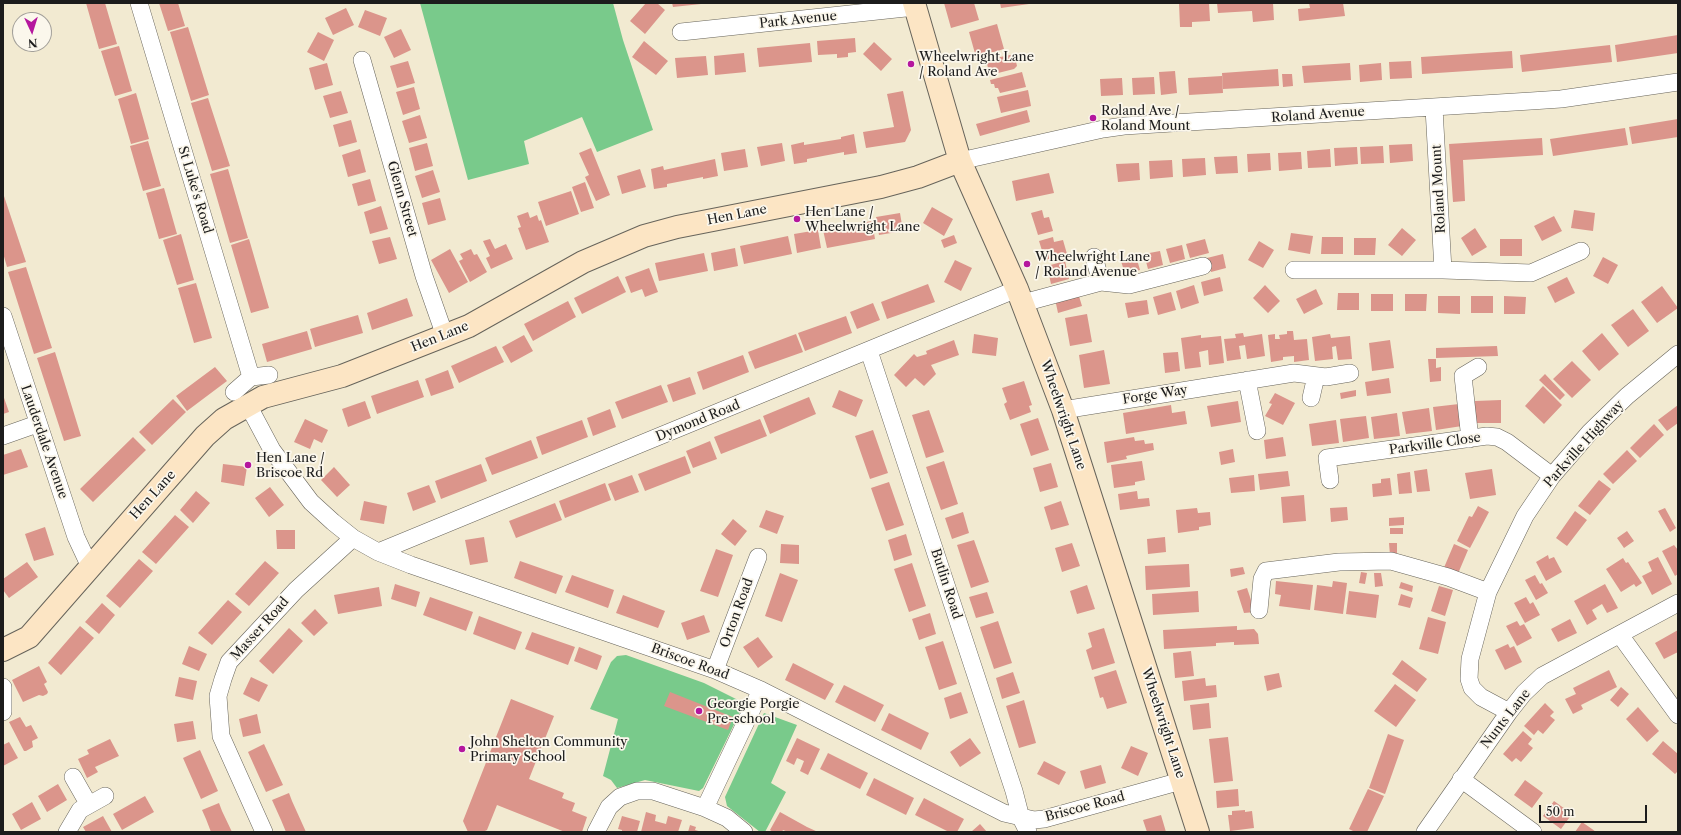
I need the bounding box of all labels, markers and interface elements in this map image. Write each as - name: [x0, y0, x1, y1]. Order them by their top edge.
- street label: Park Avenue: [758, 8, 838, 32]
- north arrow: [12, 12, 52, 52]
- text: N: [28, 36, 38, 50]
- place label: Wheelwright Lane / Roland Ave: [919, 49, 1034, 80]
- marker: Wheelwright Lane / Roland Ave: [906, 59, 916, 69]
- place label: Roland Ave / Roland Mount: [1101, 103, 1190, 134]
- street label: Roland Avenue: [1271, 104, 1365, 126]
- marker: Roland Ave / Roland Mount: [1088, 113, 1098, 123]
- street label: St Luke's Road: [174, 144, 216, 236]
- street label: Roland Mount: [1429, 144, 1449, 234]
- street label: Glenn Street: [384, 159, 420, 239]
- street label: Hen Lane: [706, 202, 768, 228]
- place label: Hen Lane / Wheelwright Lane: [805, 204, 920, 235]
- marker: Hen Lane / Wheelwright Lane: [792, 214, 802, 224]
- place label: Wheelwright Lane / Roland Avenue: [1035, 249, 1150, 280]
- marker: Wheelwright Lane / Roland Avenue: [1022, 259, 1032, 269]
- street label: Hen Lane: [409, 318, 471, 356]
- street label: Wheelwright Lane: [1037, 358, 1089, 472]
- street label: Forge Way: [1121, 382, 1189, 408]
- street label: Lauderdale Avenue: [17, 383, 71, 501]
- street label: Dymond Road: [654, 397, 742, 445]
- street label: Parkville Highway: [1541, 397, 1627, 491]
- street label: Parkville Close: [1388, 430, 1482, 458]
- place label: Hen Lane / Briscoe Rd: [256, 450, 325, 481]
- marker: Hen Lane / Briscoe Rd: [243, 460, 253, 470]
- street label: Hen Lane: [127, 467, 179, 523]
- street label: Butlin Road: [927, 547, 965, 621]
- street label: Orton Road: [717, 576, 757, 650]
- street label: Masser Road: [228, 594, 292, 664]
- street label: Briscoe Road: [649, 641, 731, 683]
- street label: Wheelwright Lane: [1138, 666, 1188, 780]
- street label: Nunts Lane: [1478, 686, 1534, 752]
- place label: Georgie Porgie Pre-school: [707, 696, 799, 727]
- marker: Georgie Porgie Pre-school: [694, 706, 704, 716]
- place label: John Shelton Community Primary School: [470, 734, 628, 765]
- marker: John Shelton Community Primary School: [457, 744, 467, 754]
- street label: Briscoe Road: [1043, 789, 1127, 825]
- scale bar: [1541, 797, 1649, 823]
- text: 50 m: [1546, 804, 1575, 819]

